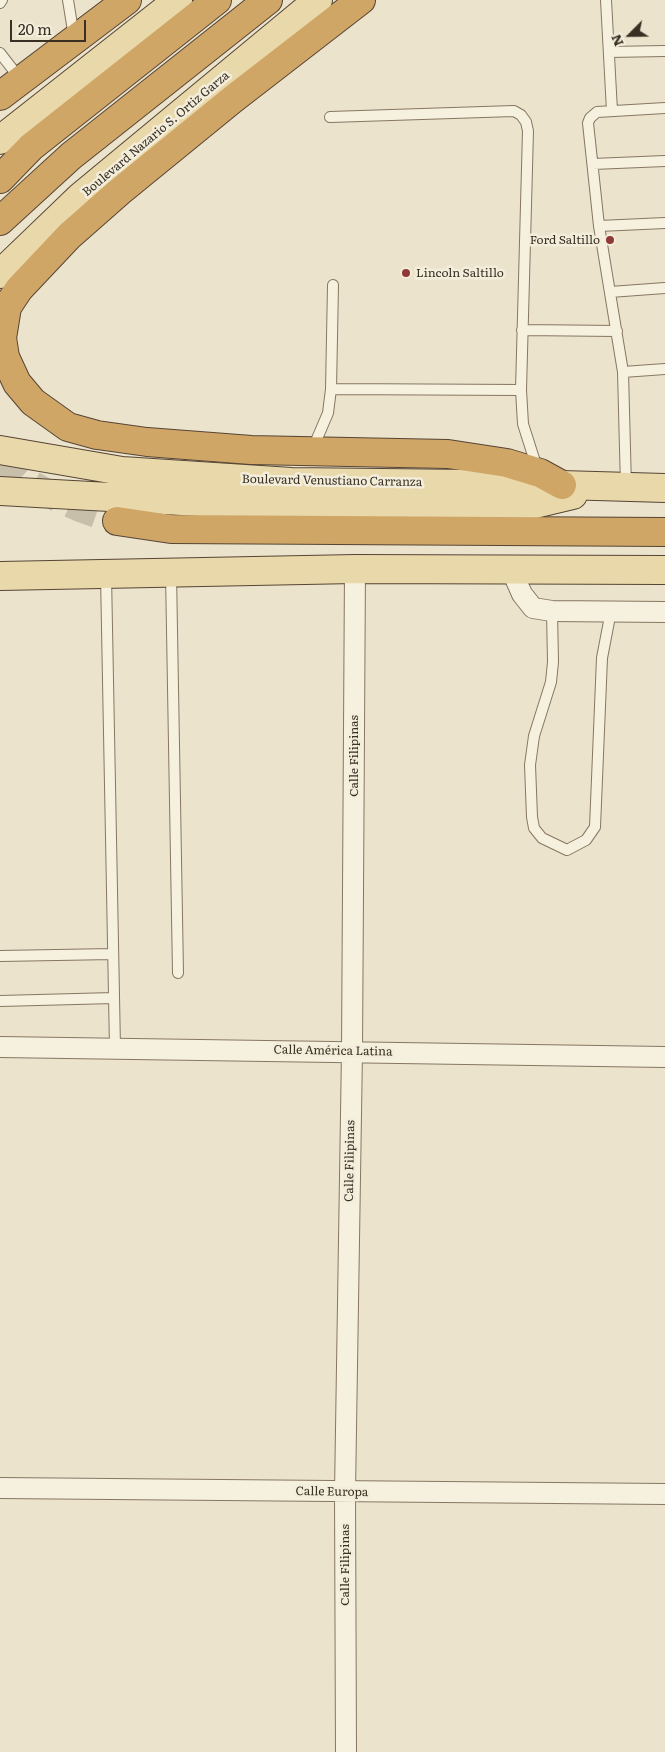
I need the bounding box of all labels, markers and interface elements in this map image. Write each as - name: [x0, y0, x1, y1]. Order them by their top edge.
- scale bar: [12, 10, 89, 42]
- north arrow: [605, 10, 655, 60]
- text: 20 m: [18, 17, 52, 40]
- text: N: [605, 32, 628, 50]
- street label: Boulevard Nazario S. Ortiz Garza: [80, 68, 232, 200]
- place label: Ford Saltillo: [530, 233, 600, 247]
- marker: Ford Saltillo: [604, 234, 616, 246]
- place label: Lincoln Saltillo: [416, 266, 504, 280]
- marker: Lincoln Saltillo: [400, 267, 412, 279]
- street label: Boulevard Venustiano Carranza: [242, 472, 422, 490]
- street label: Calle Filipinas: [347, 715, 361, 797]
- street label: Calle América Latina: [273, 1043, 393, 1059]
- street label: Calle Filipinas: [342, 1120, 358, 1202]
- street label: Calle Europa: [296, 1484, 368, 1500]
- street label: Calle Filipinas: [338, 1524, 352, 1606]

